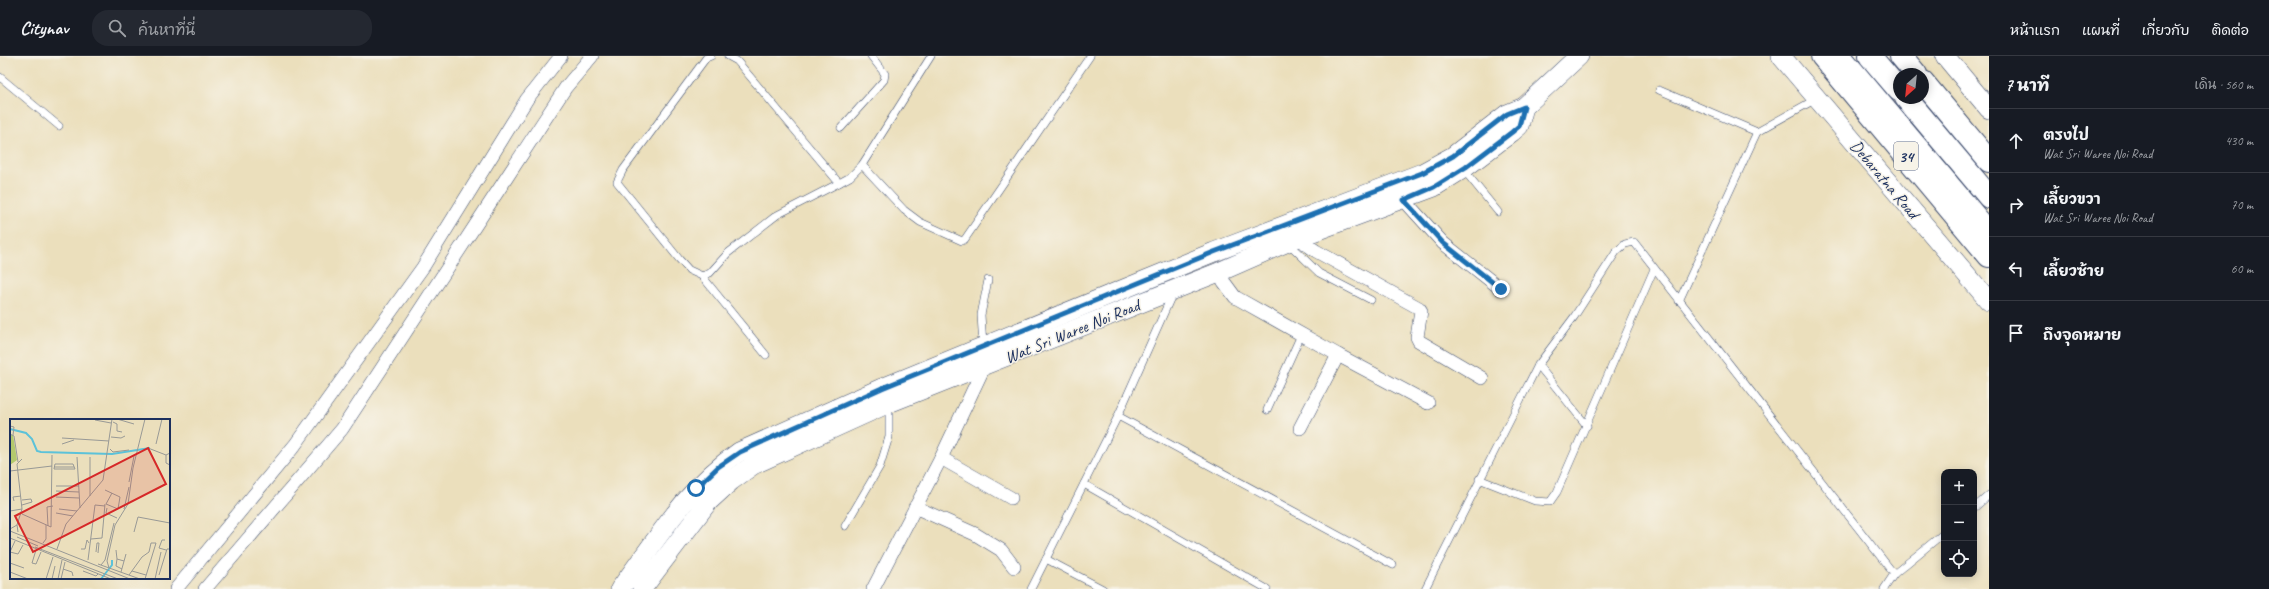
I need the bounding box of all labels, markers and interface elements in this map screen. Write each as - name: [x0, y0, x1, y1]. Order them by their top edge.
- search box: [92, 10, 372, 46]
- text: Citynav: [20, 16, 68, 40]
- icon: search: [106, 17, 128, 39]
- text: ค้นหาที่นี่: [138, 21, 195, 40]
- text: หน้าแรก: [2010, 22, 2060, 39]
- text: แผนที่: [2082, 22, 2120, 39]
- text: เกี่ยวกับ: [2142, 22, 2189, 39]
- text: ติดต่อ: [2211, 22, 2249, 39]
- north arrow: [1893, 68, 1929, 104]
- text: 7 นาที: [2005, 75, 2049, 96]
- text: เดิน · 560 m: [2195, 77, 2253, 93]
- text: ตรงไป: [2043, 126, 2089, 145]
- icon: ahead: [2005, 130, 2027, 152]
- text: 430 m: [2225, 133, 2253, 149]
- street label: Debaratna Road: [1846, 136, 1926, 225]
- road number: 34: [1894, 142, 1918, 170]
- text: Wat Sri Waree Noi Road: [2043, 146, 2153, 162]
- text: เลี้ยวขวา: [2043, 190, 2101, 209]
- icon: right: [2005, 194, 2027, 216]
- text: 70 m: [2231, 197, 2253, 213]
- text: Wat Sri Waree Noi Road: [2043, 210, 2153, 226]
- icon: left: [2005, 258, 2027, 280]
- text: 60 m: [2231, 261, 2253, 277]
- text: เลี้ยวซ้าย: [2043, 262, 2104, 281]
- route end: [1492, 280, 1510, 298]
- street label: Wat Sri Waree Noi Road: [1002, 294, 1145, 368]
- icon: arrive: [2005, 322, 2027, 344]
- text: ถึงจุดหมาย: [2043, 326, 2121, 345]
- inset map: [10, 419, 170, 579]
- map controls: [1941, 469, 1977, 577]
- button: +: [1941, 469, 1977, 505]
- route start: [687, 479, 705, 497]
- button: −: [1941, 505, 1977, 541]
- button: locate: [1941, 541, 1977, 577]

